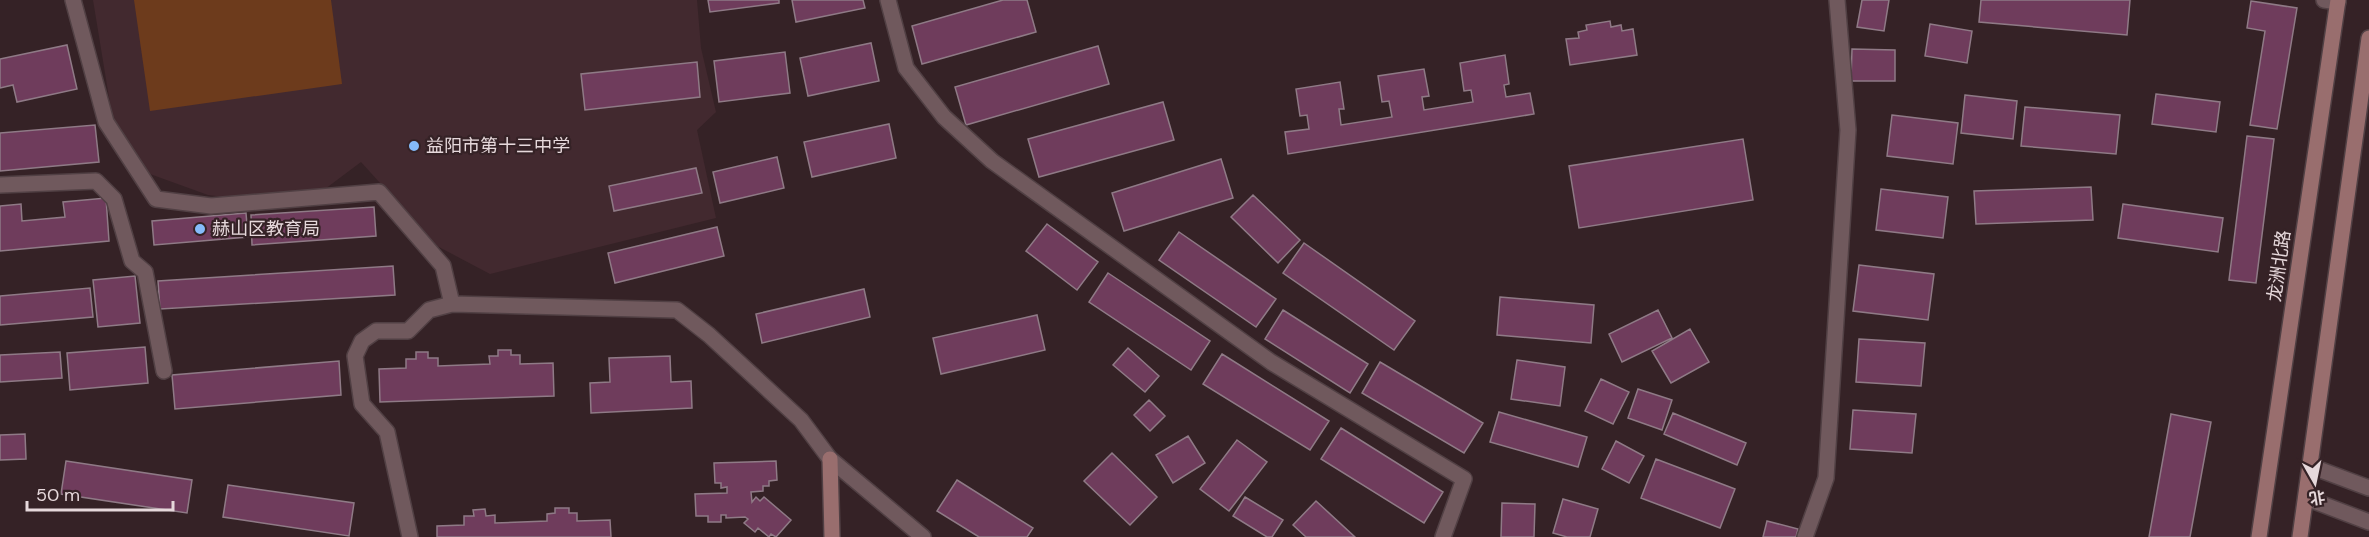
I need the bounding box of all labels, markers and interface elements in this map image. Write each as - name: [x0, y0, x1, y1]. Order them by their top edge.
- place label: 益阳市第十三中学: [426, 134, 570, 158]
- marker: 益阳市第十三中学: [407, 139, 421, 153]
- place label: 赫山区教育局: [212, 217, 320, 241]
- marker: 赫山区教育局: [193, 222, 207, 236]
- street label: 龙洲北路: [2262, 229, 2296, 303]
- north arrow: [2285, 453, 2345, 513]
- scale bar: [27, 474, 172, 512]
- text: 50 m: [36, 483, 80, 507]
- text: 北: [2308, 486, 2327, 509]

